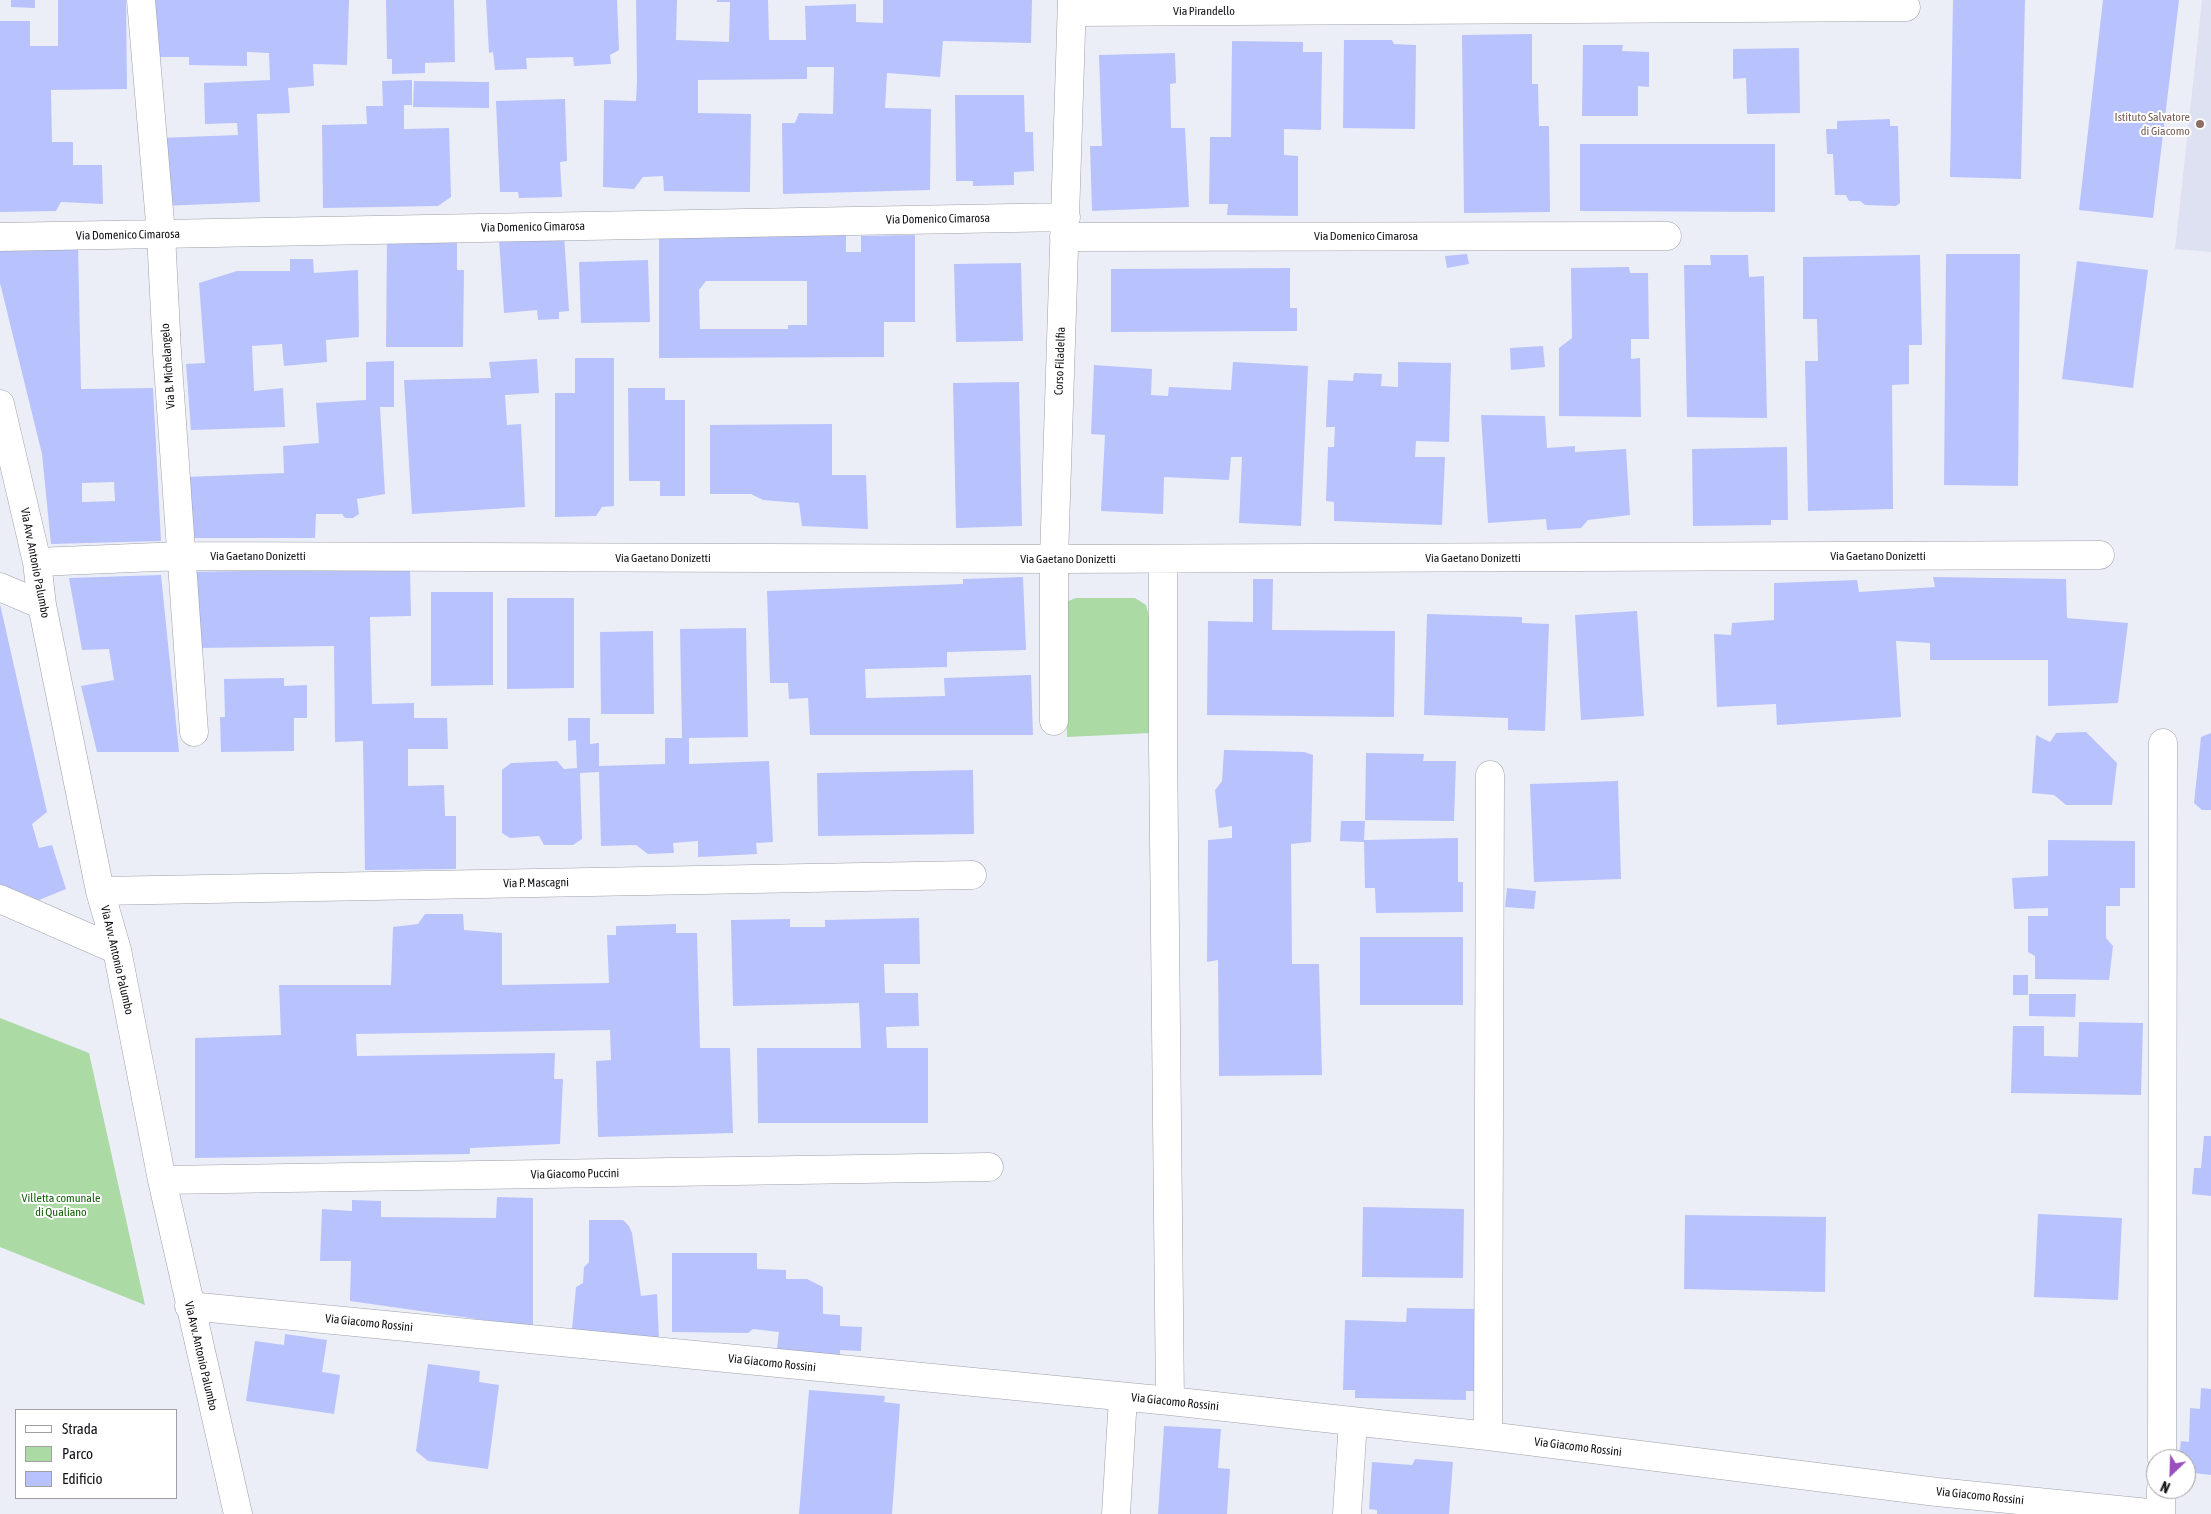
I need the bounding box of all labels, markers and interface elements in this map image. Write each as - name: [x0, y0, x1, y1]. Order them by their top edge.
- street label: Via Pirandello: [1173, 4, 1235, 18]
- place label: Istituto Salvatore di Giacomo: [2115, 110, 2190, 138]
- marker: Istituto Salvatore di Giacomo: [2194, 118, 2206, 130]
- street label: Via Domenico Cimarosa: [886, 211, 990, 227]
- street label: Via Domenico Cimarosa: [481, 219, 585, 235]
- street label: Via Domenico Cimarosa: [76, 227, 180, 243]
- street label: Via Domenico Cimarosa: [1314, 229, 1418, 243]
- street label: Via B. Michelangelo: [158, 323, 178, 409]
- street label: Corso Filadelfia: [1052, 327, 1068, 395]
- street label: Via Avv. Antonio Palumbo: [17, 507, 53, 619]
- street label: Via Gaetano Donizetti: [210, 549, 306, 563]
- street label: Via Gaetano Donizetti: [1830, 549, 1926, 563]
- street label: Via Gaetano Donizetti: [615, 551, 711, 565]
- street label: Via Gaetano Donizetti: [1425, 551, 1521, 565]
- street label: Via Gaetano Donizetti: [1020, 552, 1116, 566]
- street label: Via P. Mascagni: [503, 875, 569, 891]
- street label: Via Avv. Antonio Palumbo: [97, 904, 137, 1016]
- street label: Via Giacomo Puccini: [531, 1166, 619, 1182]
- park label: Villetta comunale di Qualiano: [22, 1191, 100, 1219]
- street label: Via Avv. Antonio Palumbo: [181, 1300, 221, 1412]
- street label: Via Giacomo Rossini: [324, 1311, 414, 1335]
- street label: Via Giacomo Rossini: [727, 1351, 817, 1375]
- street label: Via Giacomo Rossini: [1130, 1390, 1220, 1414]
- legend: [15, 1409, 178, 1499]
- text: Strada: [62, 1420, 98, 1437]
- street label: Via Giacomo Rossini: [1533, 1434, 1623, 1460]
- text: Parco: [62, 1445, 93, 1462]
- north arrow: [2146, 1449, 2196, 1499]
- text: Edificio: [62, 1470, 103, 1487]
- text: N: [2158, 1478, 2172, 1496]
- street label: Via Giacomo Rossini: [1935, 1484, 2025, 1508]

